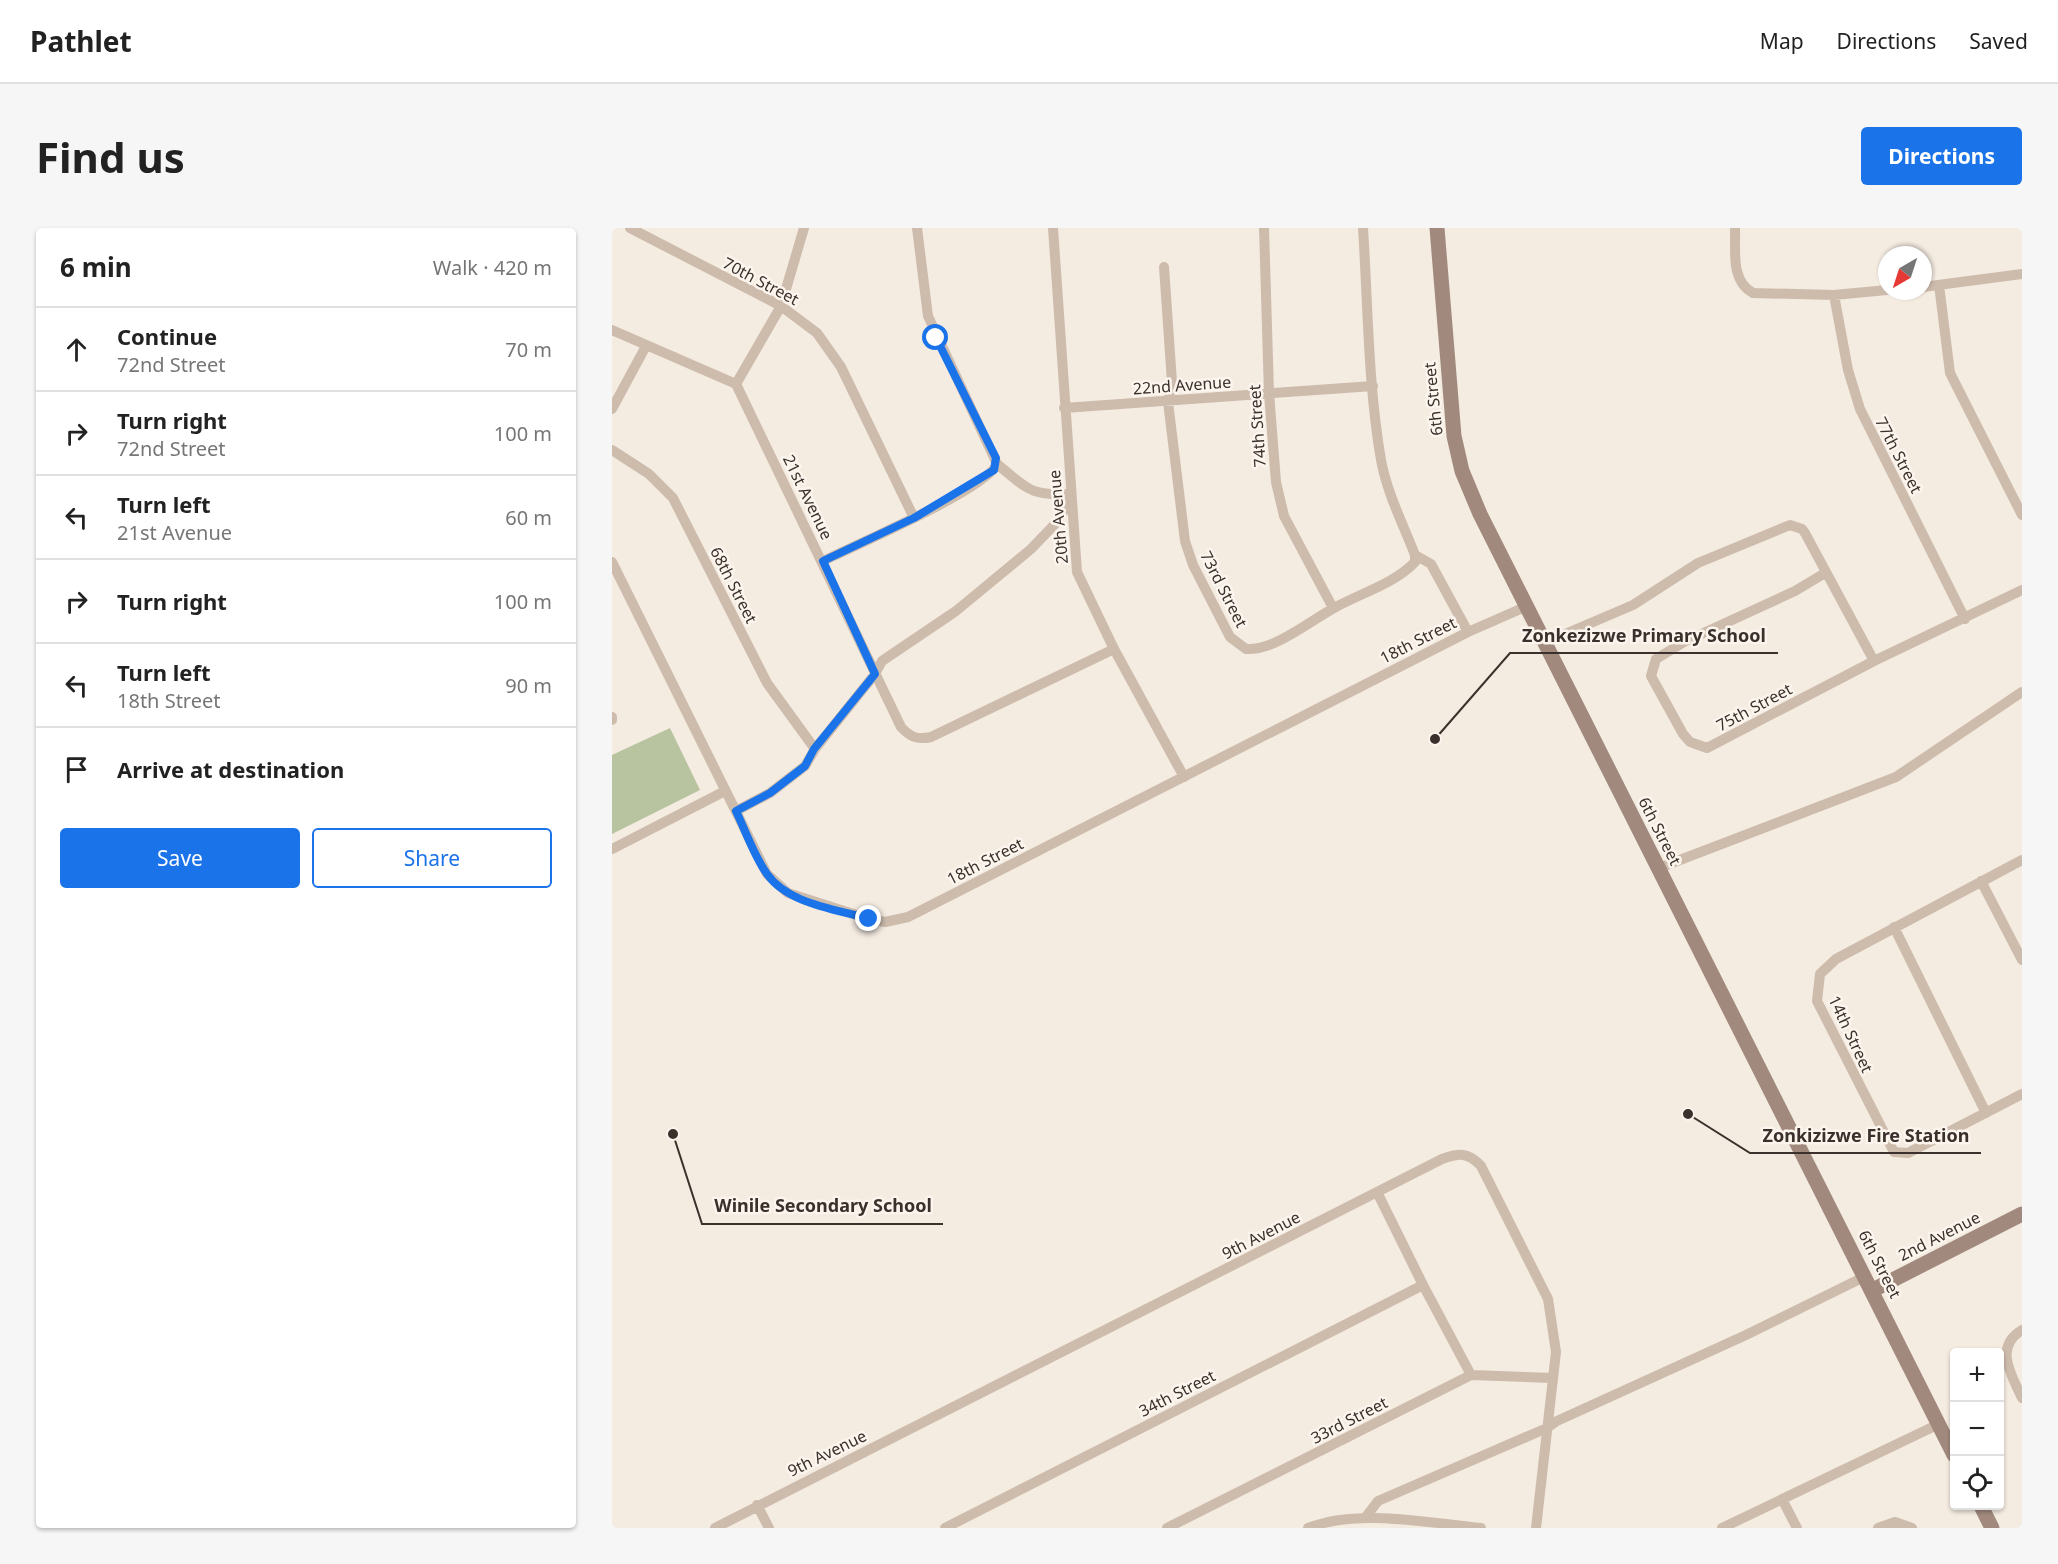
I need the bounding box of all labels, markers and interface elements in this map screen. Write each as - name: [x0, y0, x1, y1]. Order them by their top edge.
- text: Pathlet: [30, 22, 132, 60]
- text: Map: [1760, 27, 1804, 55]
- text: Directions: [1837, 27, 1936, 55]
- text: Saved: [1969, 27, 2028, 55]
- button: Directions: [1861, 127, 2022, 185]
- text: Find us: [36, 128, 185, 185]
- north arrow: [1878, 246, 1932, 300]
- text: 6 min: [60, 249, 132, 285]
- street label: 70th Street: [719, 252, 803, 310]
- text: Walk · 420 m: [433, 254, 552, 281]
- text: Continue: [117, 321, 217, 351]
- route start: [922, 324, 948, 350]
- icon: ahead: [60, 333, 93, 366]
- text: 70 m: [505, 336, 552, 363]
- text: 72nd Street: [117, 351, 226, 378]
- street label: 6th Street: [1418, 361, 1448, 437]
- street label: 22nd Avenue: [1132, 371, 1232, 399]
- street label: 74th Street: [1243, 384, 1271, 468]
- text: Turn right: [117, 405, 227, 435]
- street label: 77th Street: [1870, 413, 1928, 497]
- icon: right: [60, 417, 93, 450]
- text: 100 m: [494, 420, 552, 447]
- text: 72nd Street: [117, 435, 226, 462]
- street label: 21st Avenue: [778, 451, 838, 543]
- street label: 20th Avenue: [1043, 469, 1073, 565]
- text: Turn left: [117, 489, 211, 519]
- icon: left: [60, 501, 93, 534]
- text: 60 m: [505, 504, 552, 531]
- text: 21st Avenue: [117, 519, 232, 546]
- street label: 68th Street: [705, 543, 763, 627]
- street label: 73rd Street: [1195, 547, 1253, 631]
- icon: right: [60, 585, 93, 618]
- text: Turn right: [117, 586, 227, 616]
- text: 100 m: [494, 588, 552, 615]
- street label: 18th Street: [1376, 611, 1460, 669]
- callout: Zonkezizwe Primary School: [1510, 617, 1778, 653]
- text: Zonkezizwe Primary School: [1522, 623, 1766, 647]
- text: Turn left: [117, 657, 211, 687]
- icon: left: [60, 669, 93, 702]
- text: 90 m: [505, 672, 552, 699]
- street label: 75th Street: [1712, 678, 1796, 736]
- text: 18th Street: [117, 687, 221, 714]
- icon: arrive: [60, 753, 93, 786]
- text: Arrive at destination: [117, 754, 344, 784]
- street label: 6th Street: [1633, 793, 1687, 869]
- button: Save: [60, 828, 300, 888]
- button: Share: [312, 828, 552, 888]
- street label: 18th Street: [943, 832, 1027, 890]
- route end: [855, 905, 881, 931]
- street label: 14th Street: [1824, 992, 1879, 1076]
- callout: Zonkizizwe Fire Station: [1750, 1117, 1981, 1153]
- text: Zonkizizwe Fire Station: [1763, 1123, 1969, 1147]
- callout: Winile Secondary School: [702, 1188, 943, 1224]
- text: Winile Secondary School: [714, 1193, 932, 1217]
- street label: 9th Avenue: [1218, 1206, 1304, 1264]
- street label: 2nd Avenue: [1894, 1206, 1984, 1266]
- street label: 6th Street: [1853, 1226, 1907, 1302]
- map controls: [1950, 1348, 2004, 1510]
- button: +: [1950, 1348, 2004, 1402]
- street label: 34th Street: [1135, 1364, 1219, 1422]
- street label: 33rd Street: [1307, 1391, 1391, 1449]
- button: −: [1950, 1402, 2004, 1456]
- street label: 9th Avenue: [784, 1424, 870, 1482]
- button: locate: [1950, 1456, 2004, 1510]

